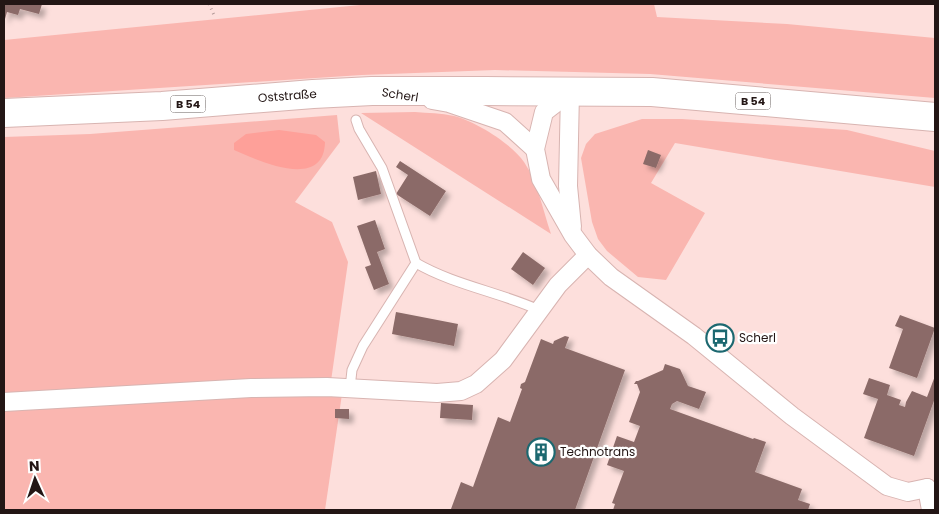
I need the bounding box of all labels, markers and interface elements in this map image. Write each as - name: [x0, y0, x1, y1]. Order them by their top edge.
- street label: Scherl: [381, 83, 420, 106]
- street label: Oststraße: [257, 85, 317, 106]
- road number: B 54: [736, 92, 770, 110]
- road number: B 54: [170, 96, 206, 112]
- bus stop icon: Scherl: [705, 323, 735, 353]
- place label: Scherl: [739, 329, 776, 346]
- building icon: Technotrans: [526, 437, 556, 467]
- place label: Technotrans: [560, 443, 635, 460]
- north arrow: [10, 454, 60, 504]
- text: N: [29, 456, 40, 476]

